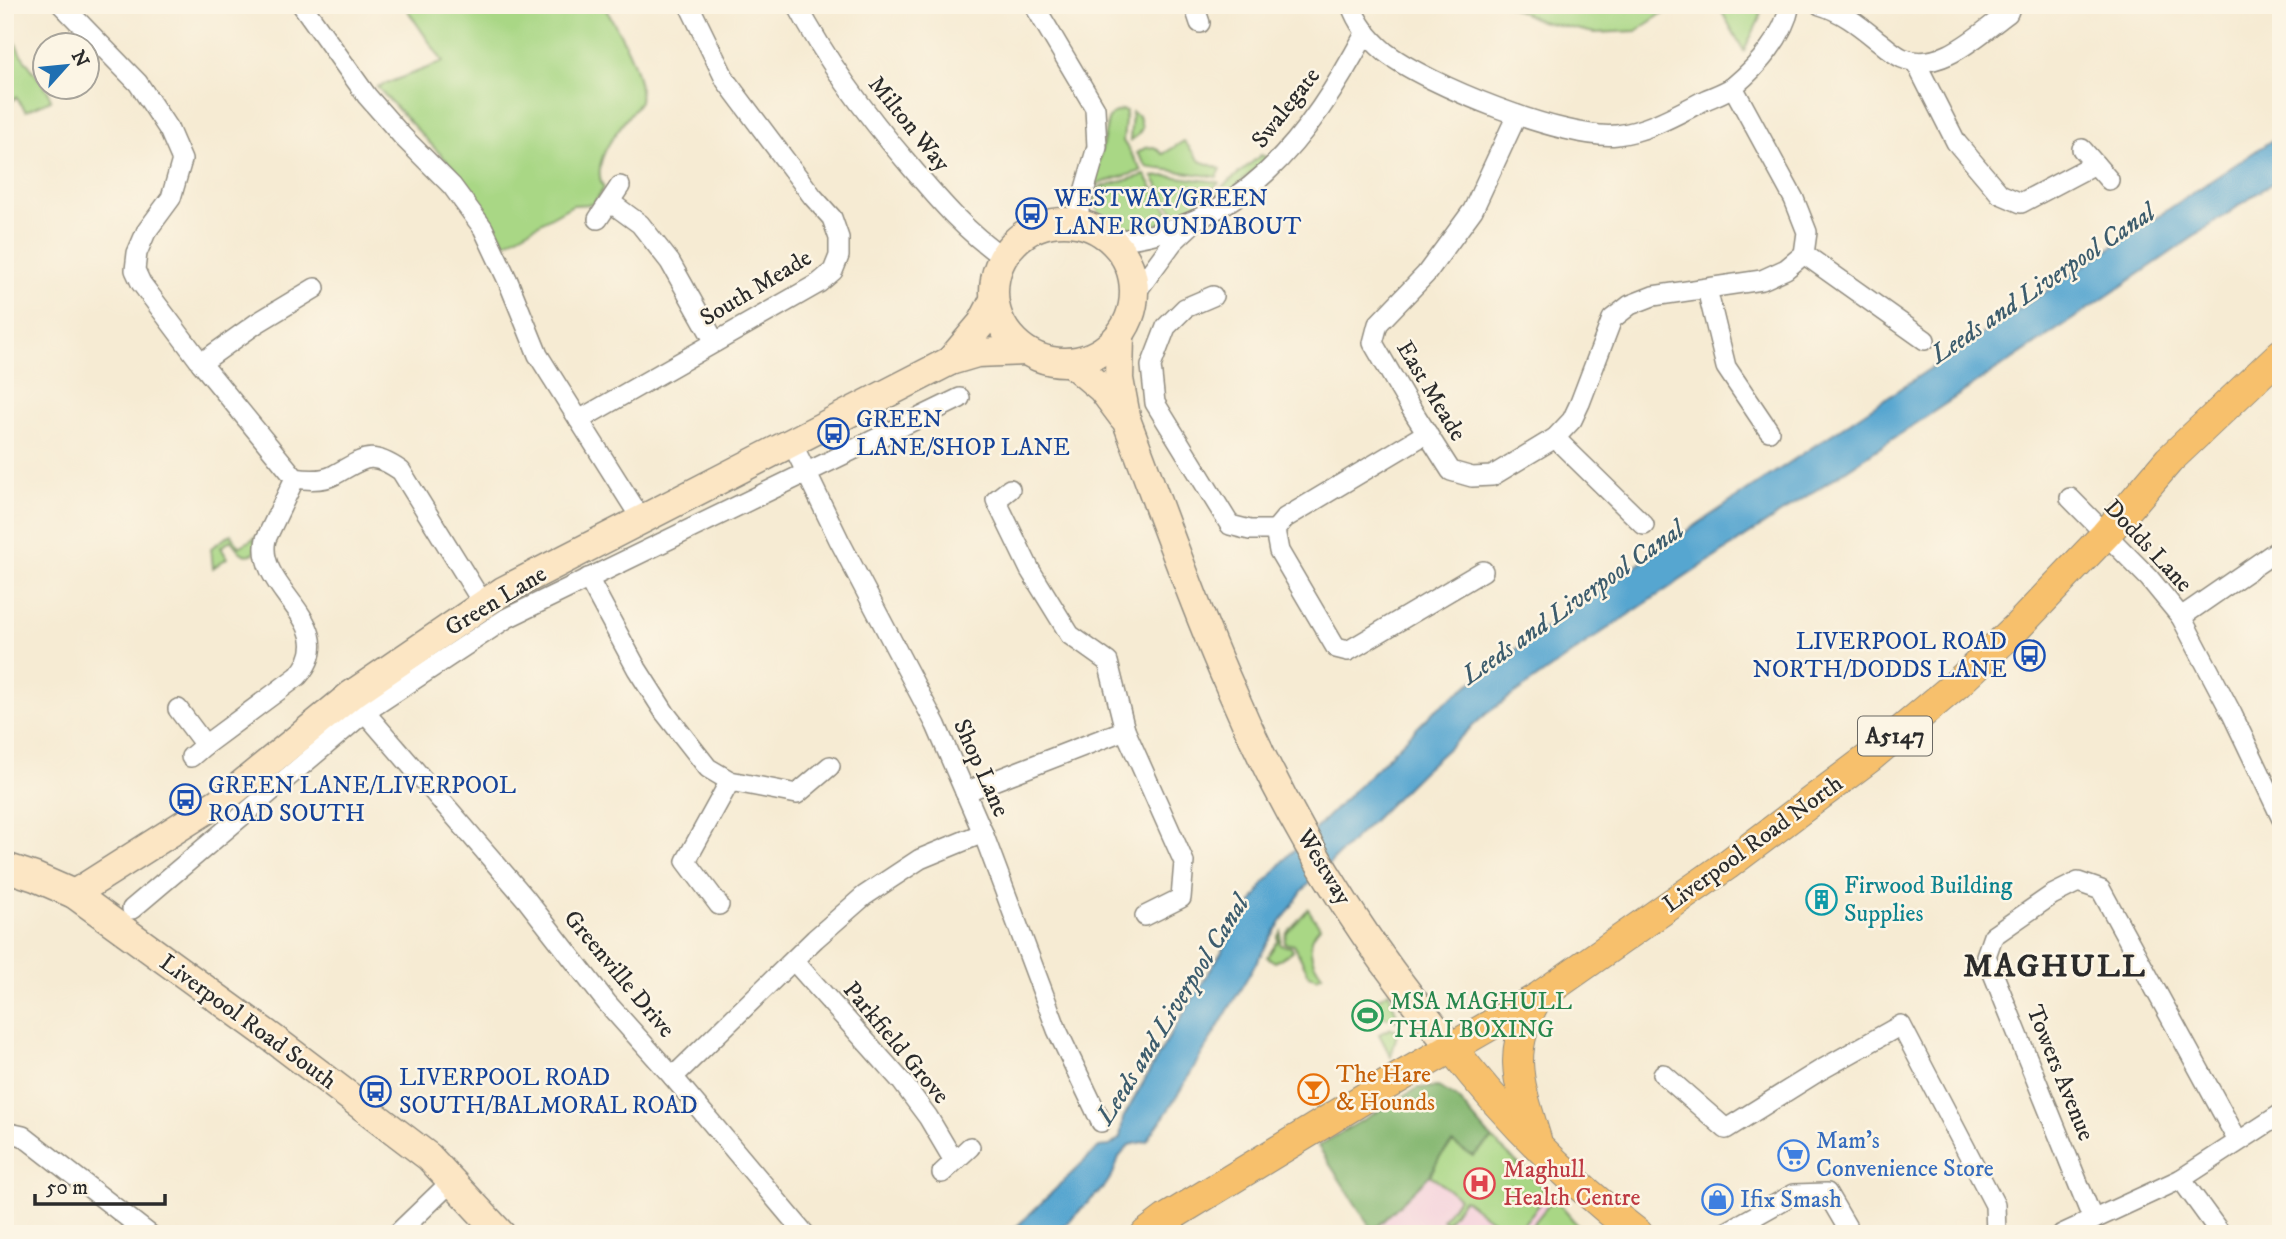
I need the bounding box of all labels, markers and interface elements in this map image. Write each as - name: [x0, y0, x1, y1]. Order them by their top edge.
- north arrow: [32, 32, 102, 102]
- text: N: [66, 47, 94, 71]
- street label: Swalegate: [1245, 61, 1327, 154]
- street label: Milton Way: [861, 70, 957, 178]
- place label: WESTWAY/GREEN LANE ROUNDABOUT: [1053, 184, 1301, 242]
- water label: Leeds and Liverpool Canal: [1923, 195, 2164, 373]
- bus stop icon: WESTWAY/GREEN LANE ROUNDABOUT: [1014, 196, 1048, 230]
- street label: South Meade: [695, 243, 817, 333]
- street label: East Meade: [1389, 335, 1473, 447]
- place label: GREEN LANE/SHOP LANE: [856, 405, 1070, 463]
- bus stop icon: GREEN LANE/SHOP LANE: [816, 417, 850, 451]
- street label: Dodds Lane: [2097, 493, 2199, 599]
- water label: Leeds and Liverpool Canal: [1454, 512, 1693, 693]
- street label: Green Lane: [440, 559, 552, 643]
- place label: LIVERPOOL ROAD NORTH/DODDS LANE: [1752, 627, 2007, 685]
- bus stop icon: LIVERPOOL ROAD NORTH/DODDS LANE: [2013, 639, 2047, 673]
- street label: Shop Lane: [946, 714, 1016, 822]
- road number: A5147: [1858, 716, 1932, 756]
- street label: Liverpool Road North: [1657, 768, 1849, 919]
- place label: GREEN LANE/LIVERPOOL ROAD SOUTH: [208, 771, 516, 829]
- bus stop icon: GREEN LANE/LIVERPOOL ROAD SOUTH: [168, 783, 202, 817]
- street label: Westway: [1289, 823, 1359, 911]
- place label: Firwood Building Supplies: [1844, 871, 2013, 929]
- building icon: Firwood Building Supplies: [1804, 883, 1838, 917]
- water label: Leeds and Liverpool Canal: [1088, 886, 1259, 1132]
- street label: Greenville Drive: [557, 904, 681, 1044]
- district label: MAGHULL: [1963, 947, 2147, 987]
- street label: Liverpool Road South: [154, 948, 343, 1097]
- street label: Parkfield Grove: [836, 976, 956, 1110]
- place label: MSA MAGHULL THAI BOXING: [1390, 987, 1572, 1045]
- sports icon: MSA MAGHULL THAI BOXING: [1350, 999, 1384, 1033]
- street label: Towers Avenue: [2019, 1001, 2101, 1145]
- place label: The Hare & Hounds: [1336, 1060, 1435, 1118]
- place label: LIVERPOOL ROAD SOUTH/BALMORAL ROAD: [399, 1063, 698, 1121]
- bar icon: The Hare & Hounds: [1296, 1072, 1330, 1106]
- bus stop icon: LIVERPOOL ROAD SOUTH/BALMORAL ROAD: [359, 1075, 393, 1109]
- place label: Mam's Convenience Store: [1816, 1126, 1994, 1184]
- supermarket icon: Mam's Convenience Store: [1776, 1138, 1810, 1172]
- place label: Maghull Health Centre: [1503, 1155, 1640, 1213]
- scale bar: [35, 1162, 164, 1206]
- hospital icon: Maghull Health Centre: [1463, 1167, 1497, 1201]
- text: 50 m: [46, 1175, 88, 1201]
- shop icon: Ifix Smash: [1700, 1183, 1734, 1217]
- place label: Ifix Smash: [1740, 1185, 1842, 1215]

